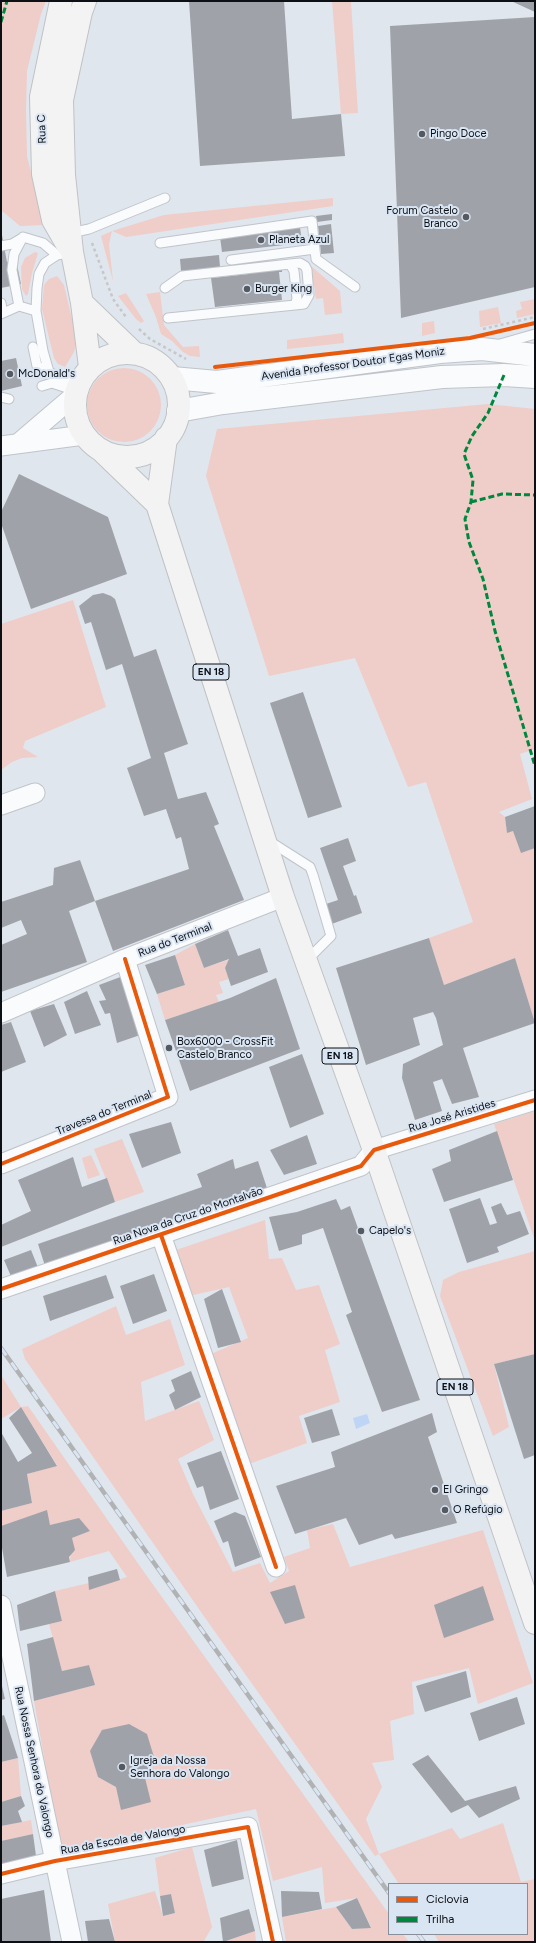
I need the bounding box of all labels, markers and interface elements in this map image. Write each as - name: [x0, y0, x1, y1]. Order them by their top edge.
- street label: Rua C: [35, 114, 49, 144]
- place label: Pingo Doce: [430, 127, 487, 141]
- marker: Pingo Doce: [417, 129, 427, 139]
- place label: Forum Castelo Branco: [386, 204, 458, 230]
- marker: Forum Castelo Branco: [461, 212, 471, 222]
- place label: Planeta Azul: [269, 233, 329, 247]
- marker: Planeta Azul: [256, 235, 266, 245]
- place label: Burger King: [255, 282, 312, 296]
- marker: Burger King: [242, 284, 252, 294]
- street label: Avenida Professor Doutor Egas Moniz: [260, 345, 446, 383]
- place label: McDonald's: [18, 367, 75, 381]
- marker: McDonald's: [5, 369, 15, 379]
- road number: EN 18: [193, 664, 229, 680]
- street label: Rua do Terminal: [136, 920, 214, 960]
- place label: Box6000 - CrossFit Castelo Branco: [177, 1035, 274, 1061]
- marker: Box6000 - CrossFit Castelo Branco: [164, 1043, 174, 1053]
- road number: EN 18: [322, 1048, 358, 1064]
- street label: Travessa do Terminal: [54, 1088, 154, 1138]
- street label: Rua José Aristides: [407, 1096, 497, 1136]
- street label: Rua Nova da Cruz do Montalvão: [111, 1184, 265, 1248]
- place label: Capelo's: [369, 1224, 411, 1238]
- marker: Capelo's: [356, 1226, 366, 1236]
- road number: EN 18: [437, 1379, 473, 1395]
- place label: El Gringo: [443, 1483, 488, 1497]
- marker: El Gringo: [430, 1485, 440, 1495]
- place label: O Refúgio: [453, 1503, 503, 1517]
- marker: O Refúgio: [440, 1505, 450, 1515]
- street label: Rua Nossa Senhora do Valongo: [11, 1685, 57, 1839]
- place label: Igreja da Nossa Senhora do Valongo: [130, 1754, 230, 1780]
- marker: Igreja da Nossa Senhora do Valongo: [117, 1762, 127, 1772]
- street label: Rua da Escola de Valongo: [60, 1823, 186, 1857]
- legend: [388, 1883, 528, 1935]
- text: Ciclovia: [426, 1892, 469, 1906]
- text: Trilha: [426, 1912, 454, 1926]

